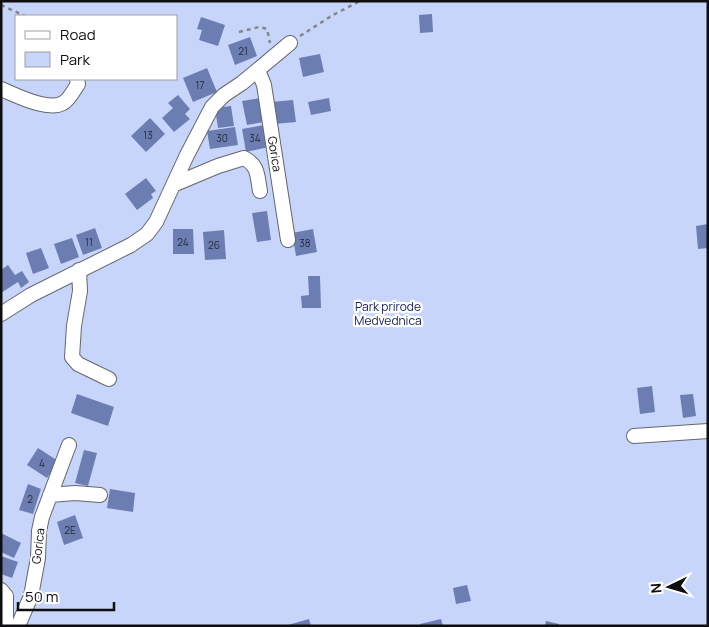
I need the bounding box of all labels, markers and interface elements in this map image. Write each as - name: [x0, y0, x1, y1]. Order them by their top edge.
- legend: [15, 15, 178, 80]
- text: Road: [60, 24, 96, 45]
- house number: 21: [238, 44, 248, 58]
- text: Park: [60, 49, 90, 70]
- house number: 17: [196, 78, 204, 92]
- house number: 13: [143, 128, 153, 142]
- house number: 30: [216, 131, 228, 145]
- house number: 34: [249, 131, 261, 145]
- street label: Gorica: [264, 135, 286, 173]
- house number: 11: [85, 235, 93, 249]
- house number: 24: [177, 235, 189, 249]
- house number: 38: [299, 236, 311, 250]
- house number: 26: [208, 238, 220, 252]
- park label: Park prirode Medvednica: [354, 298, 422, 329]
- house number: 4: [39, 456, 45, 470]
- house number: 2: [27, 492, 33, 506]
- house number: 2E: [64, 523, 76, 537]
- street label: Gorica: [27, 527, 49, 565]
- north arrow: [644, 562, 694, 612]
- scale bar: [18, 580, 114, 612]
- text: N: [646, 582, 665, 594]
- text: 50 m: [25, 586, 59, 607]

